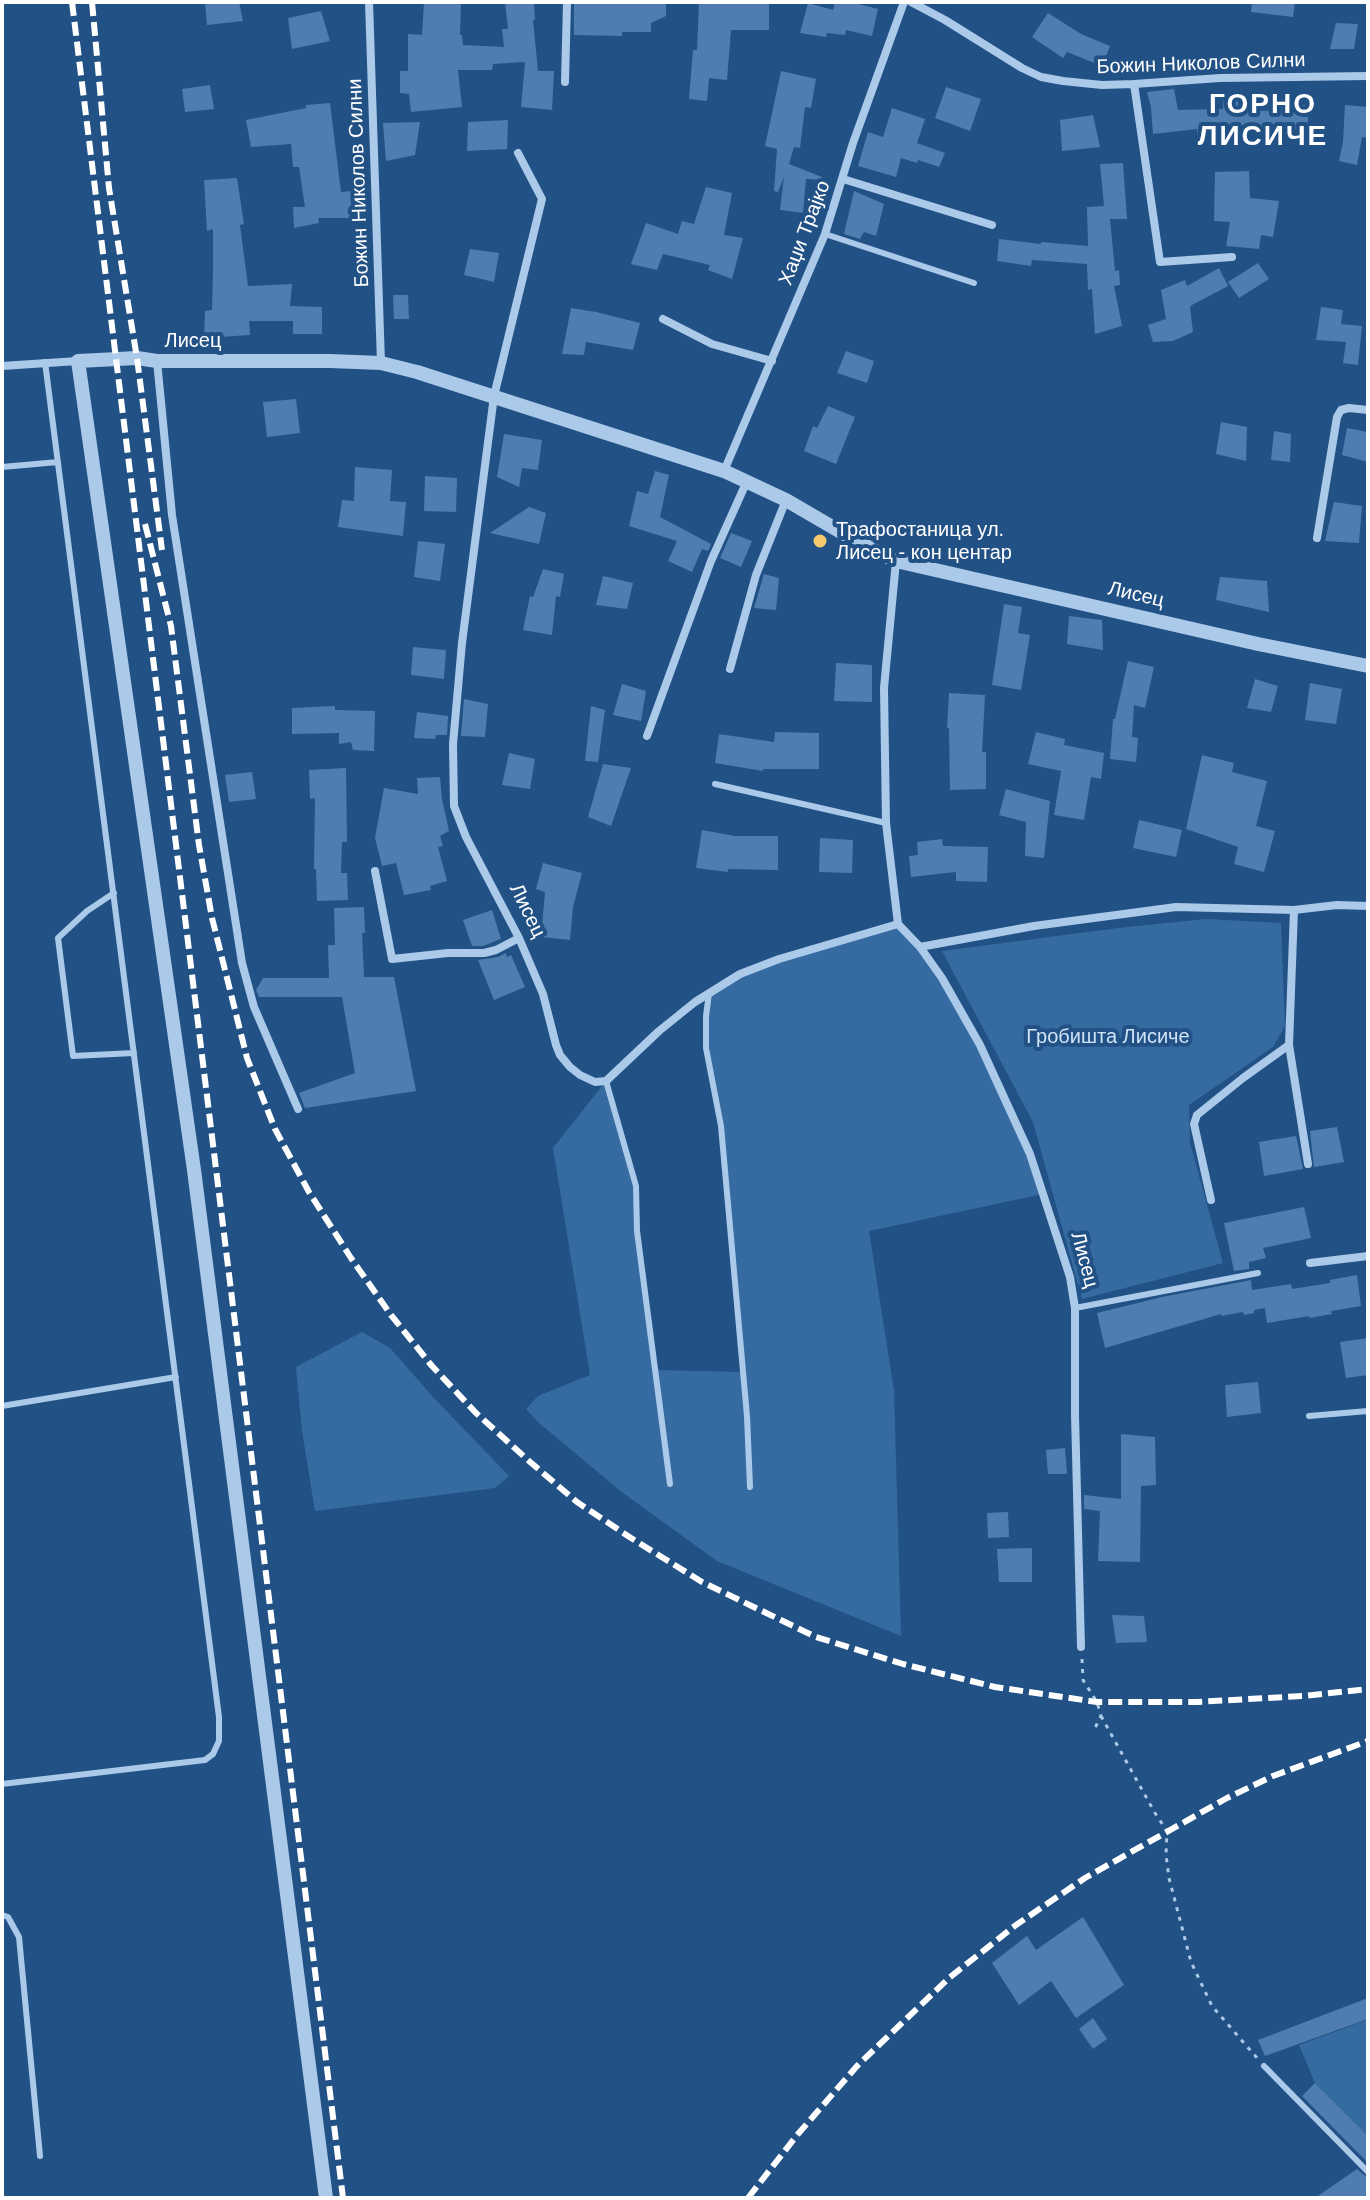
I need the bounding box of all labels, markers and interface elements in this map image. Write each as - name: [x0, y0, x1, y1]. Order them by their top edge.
- street label: Божин Николов Силни: [1096, 48, 1306, 80]
- street label: Божин Николов Силни: [343, 78, 375, 288]
- district label: ГОРНО ЛИСИЧЕ: [1198, 88, 1328, 154]
- street label: Хаџи Трајко: [774, 177, 836, 289]
- street label: Лисец: [165, 329, 221, 353]
- place label: Трафостаница ул. Лисец - кон центар: [836, 518, 1012, 565]
- marker: Трафостаница ул. Лисец - кон центар: [811, 532, 829, 550]
- street label: Лисец: [1106, 577, 1166, 613]
- street label: Лисец: [504, 880, 550, 942]
- park label: Гробишта Лисиче: [1026, 1025, 1190, 1049]
- street label: Лисец: [1065, 1229, 1103, 1291]

